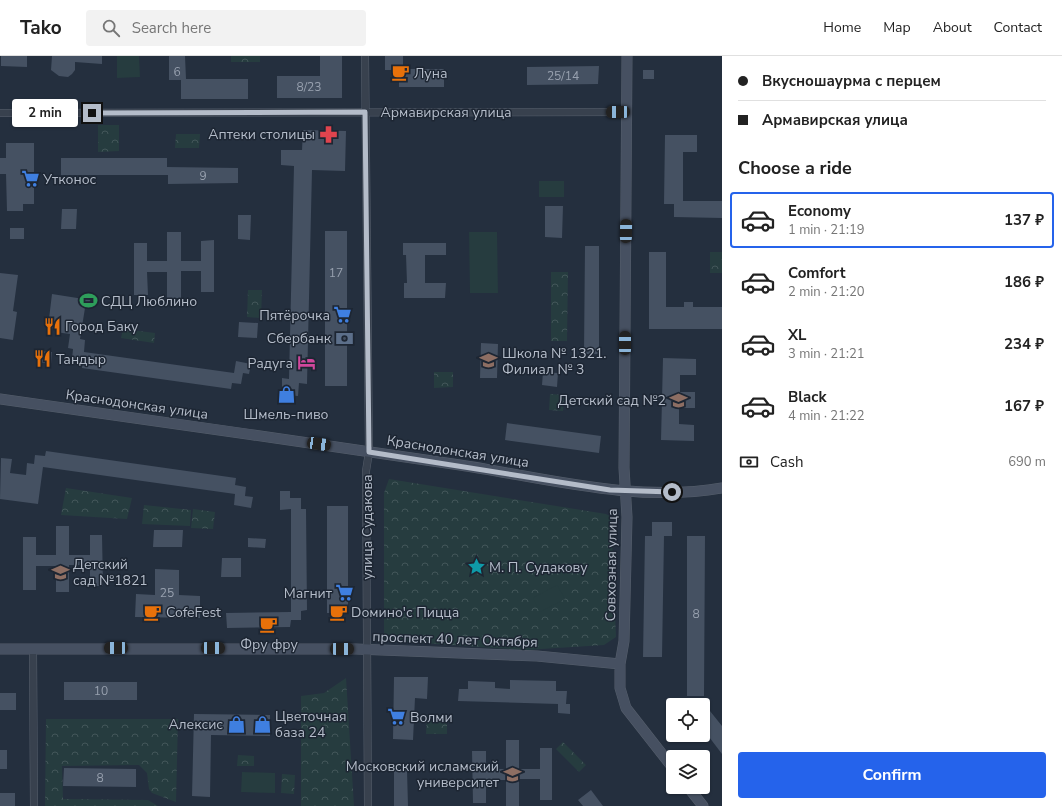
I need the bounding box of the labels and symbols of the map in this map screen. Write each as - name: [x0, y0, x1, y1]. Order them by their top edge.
- cafe icon: Луна: [391, 63, 411, 83]
- house number: 6: [173, 64, 181, 80]
- place label: Луна: [414, 64, 447, 83]
- house number: 25/14: [547, 68, 579, 84]
- house number: 8/23: [297, 79, 322, 95]
- callout: 2 min: [12, 99, 78, 127]
- street label: Армавирская улица: [380, 103, 512, 122]
- route end: [83, 104, 101, 122]
- car: [606, 106, 630, 118]
- pharmacy icon: Аптеки столицы: [318, 124, 338, 144]
- place label: Аптеки столицы: [208, 125, 315, 144]
- house number: 9: [199, 168, 207, 184]
- supermarket icon: Утконос: [20, 169, 40, 189]
- place label: Утконос: [42, 170, 97, 189]
- car: [620, 219, 632, 243]
- house number: 17: [329, 265, 343, 281]
- sports icon: СДЦ Люблино: [78, 291, 98, 311]
- place label: СДЦ Люблино: [101, 292, 197, 311]
- supermarket icon: Пятёрочка: [333, 305, 353, 325]
- place label: Пятёрочка: [259, 306, 330, 325]
- restaurant icon: Город Баку: [42, 316, 62, 336]
- place label: Город Баку: [65, 317, 139, 336]
- bank icon: Сбербанк: [334, 328, 354, 348]
- place label: Сбербанк: [267, 329, 332, 348]
- car: [619, 331, 631, 355]
- place label: Школа № 1321. Филиал № 3: [502, 344, 607, 379]
- restaurant icon: Тандыр: [33, 349, 53, 369]
- place label: Тандыр: [56, 350, 106, 369]
- school or university icon: Школа № 1321. Филиал № 3: [479, 351, 499, 371]
- hotel icon: Радуга: [296, 353, 316, 373]
- place label: Радуга: [247, 354, 293, 373]
- shop icon: Шмель-пиво: [276, 384, 296, 404]
- street label: Краснодонская улица: [64, 385, 209, 424]
- school or university icon: Детский сад №2: [669, 390, 689, 410]
- place label: Детский сад №2: [558, 391, 666, 410]
- place label: Шмель-пиво: [244, 405, 329, 424]
- street label: Краснодонская улица: [385, 431, 530, 472]
- car: [306, 436, 332, 452]
- street label: улица Судакова: [358, 474, 377, 580]
- route start: [663, 483, 681, 501]
- street label: Совхозная улица: [601, 508, 622, 622]
- place label: Детский сад №1821: [73, 555, 148, 590]
- place icon: М. П. Судакову: [466, 557, 486, 577]
- place label: М. П. Судакову: [489, 558, 588, 577]
- school or university icon: Детский сад №1821: [50, 562, 70, 582]
- supermarket icon: Магнит: [335, 583, 355, 603]
- place label: Магнит: [284, 584, 333, 603]
- house number: 25: [160, 585, 174, 601]
- cafe icon: CofeFest: [143, 602, 163, 622]
- cafe icon: Dомино'с Пицца: [328, 602, 348, 622]
- place label: CofeFest: [166, 603, 221, 622]
- place label: Dомино'с Пицца: [351, 603, 459, 622]
- house number: 8: [692, 606, 700, 622]
- cafe icon: Фру фру: [259, 614, 279, 634]
- street label: проспект 40 лет Октября: [372, 627, 538, 652]
- place label: Фру фру: [240, 635, 298, 654]
- car: [104, 642, 128, 654]
- car: [201, 642, 225, 654]
- car: [330, 643, 354, 655]
- house number: 10: [94, 683, 108, 699]
- place label: Цветочная база 24: [275, 707, 346, 742]
- supermarket icon: Волми: [387, 707, 407, 727]
- place label: Волми: [410, 708, 453, 727]
- shop icon: Алексис: [226, 714, 246, 734]
- shop icon: Цветочная база 24: [252, 714, 272, 734]
- place label: Алексис: [168, 715, 223, 734]
- place label: Московский исламский университет: [346, 757, 500, 792]
- school or university icon: Московский исламский университет: [502, 764, 522, 784]
- house number: 8: [96, 770, 104, 786]

